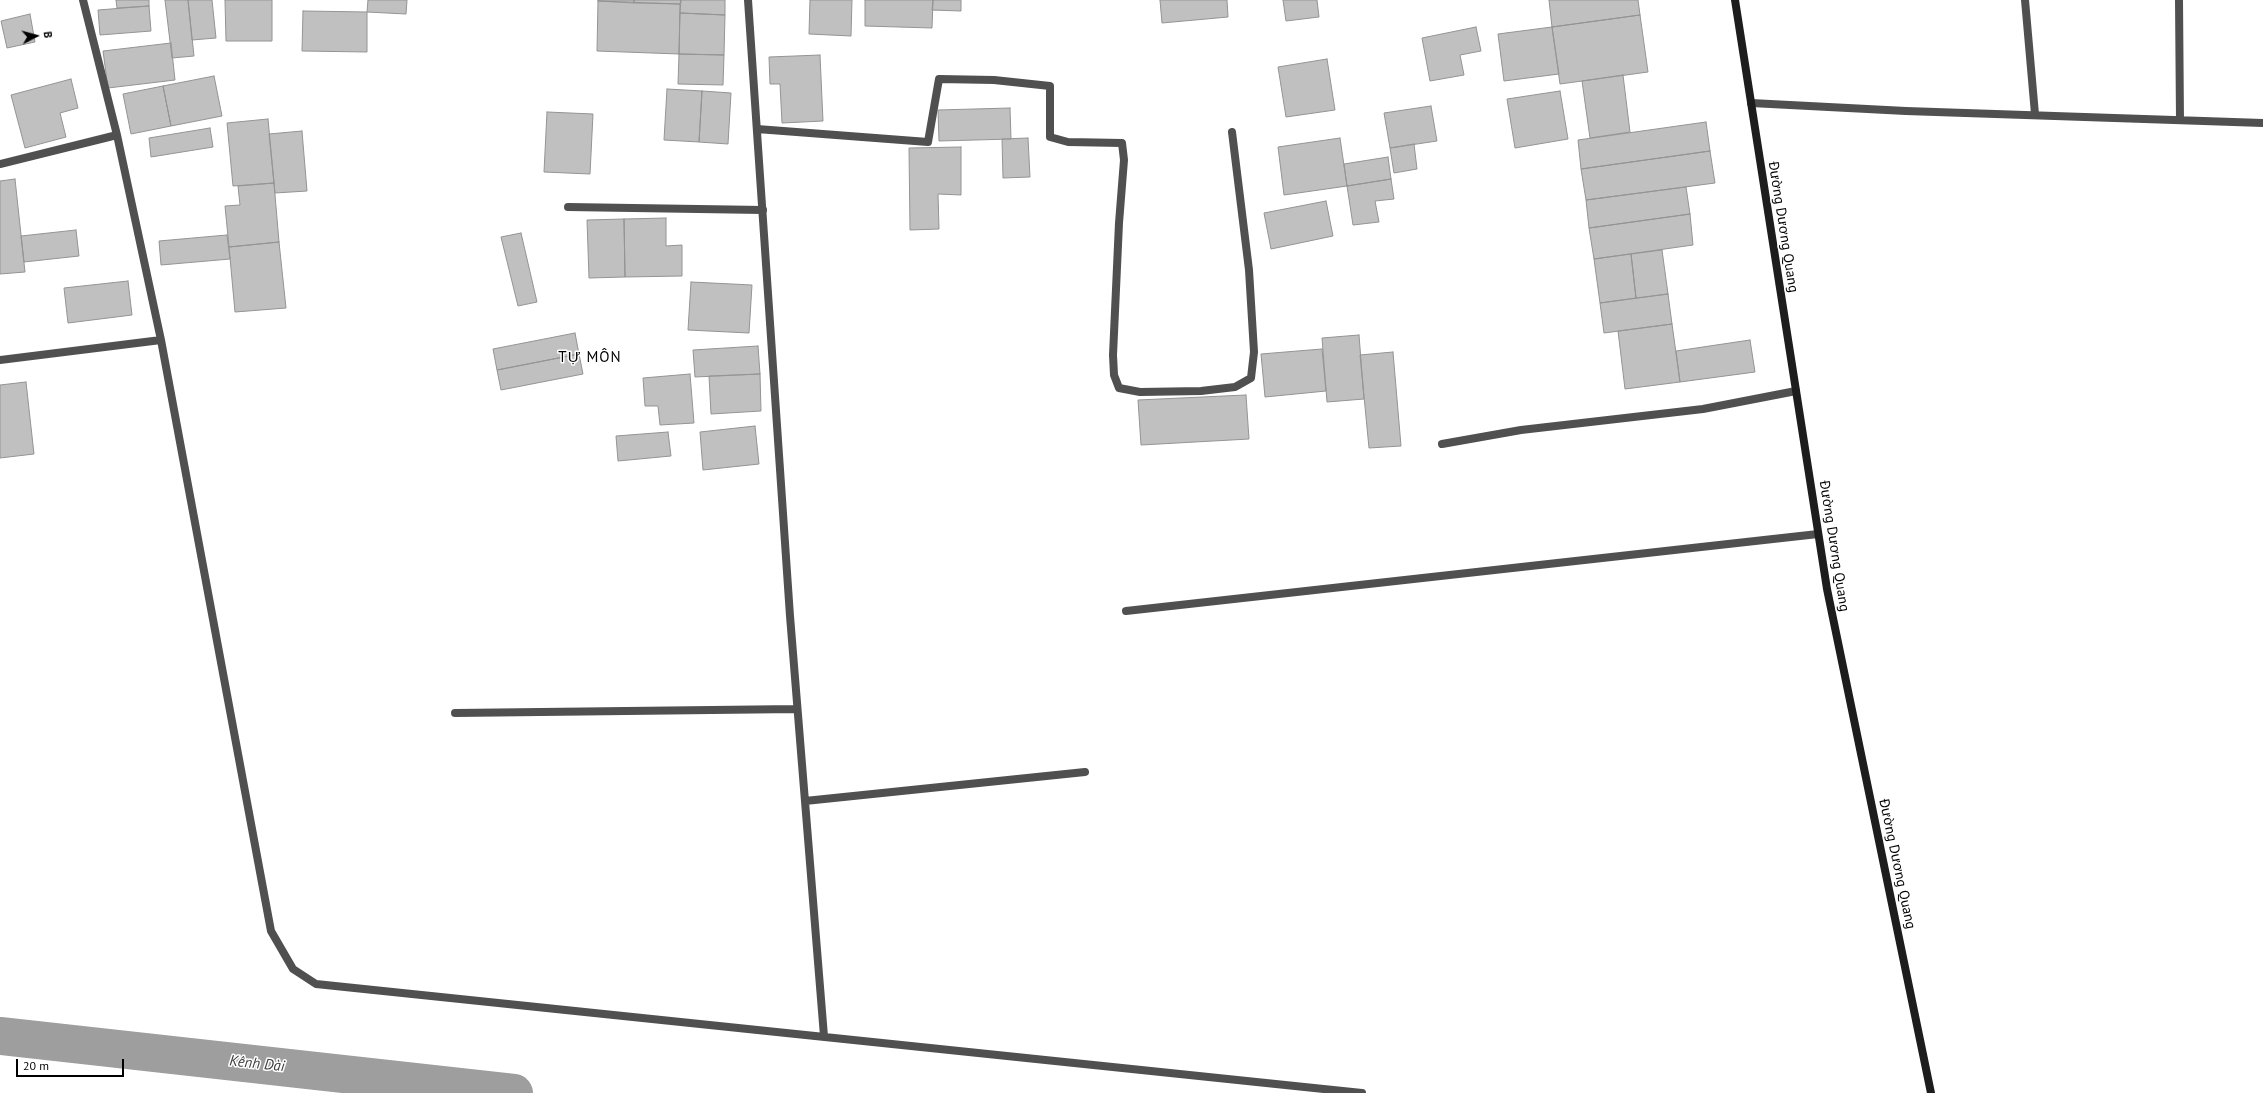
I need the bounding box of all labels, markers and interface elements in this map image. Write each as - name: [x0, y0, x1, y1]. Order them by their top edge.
- north arrow: [16, 16, 56, 56]
- text: B: [41, 31, 55, 39]
- street label: Đường Dương Quang: [1764, 160, 1802, 294]
- district label: TỰ MÔN: [558, 349, 622, 367]
- street label: Đường Dương Quang: [1815, 479, 1853, 613]
- street label: Đường Dương Quang: [1875, 797, 1919, 931]
- scale bar: [18, 1051, 126, 1077]
- water label: Kênh Dài: [228, 1052, 286, 1076]
- text: 20 m: [23, 1058, 49, 1073]

